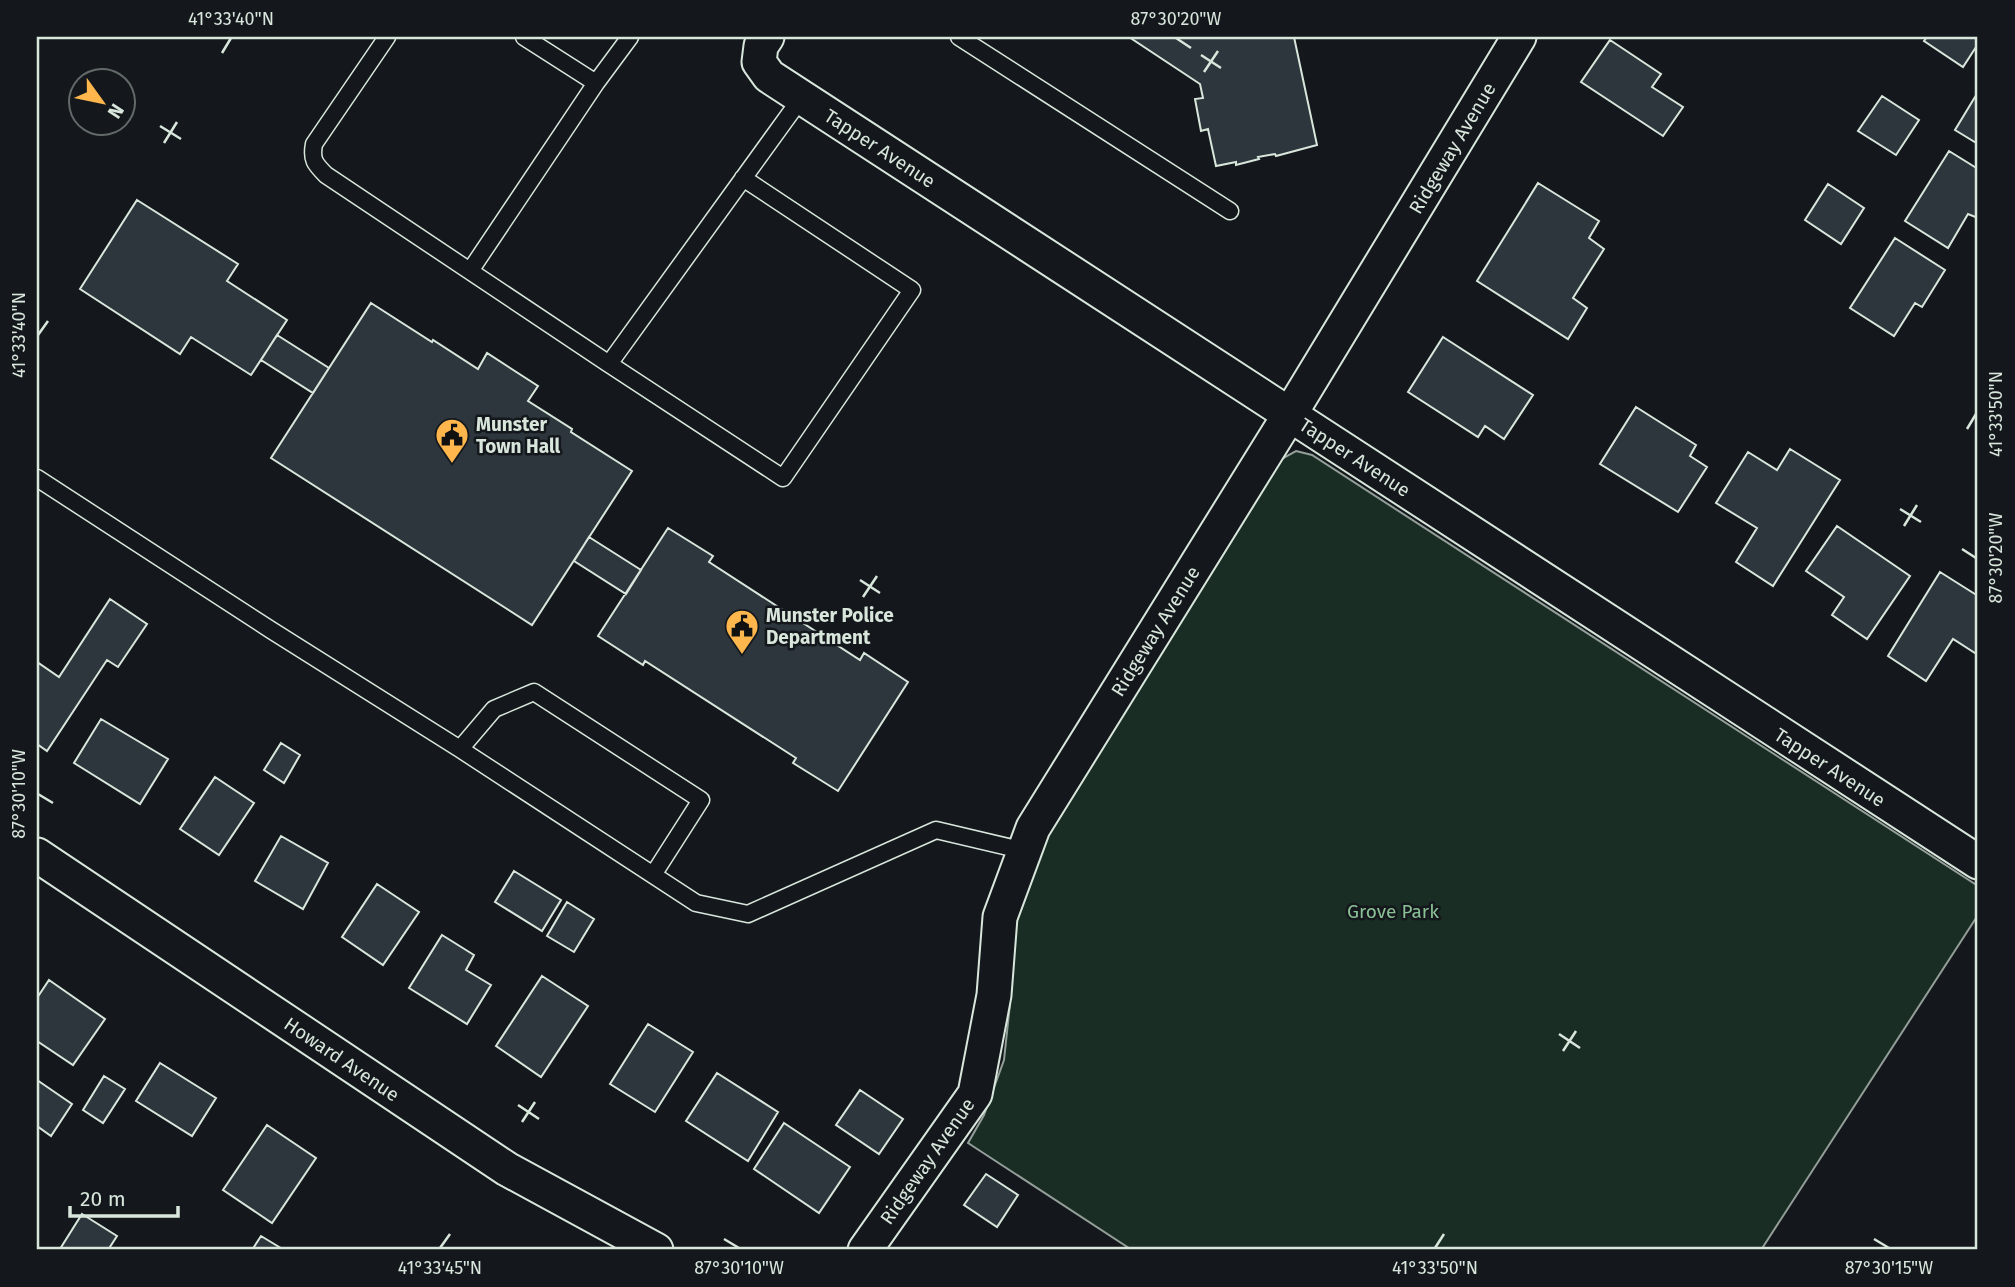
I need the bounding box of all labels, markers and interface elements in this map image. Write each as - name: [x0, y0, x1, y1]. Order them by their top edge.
- text: 41°33'40"N: [188, 8, 274, 30]
- text: 87°30'20"W: [1131, 8, 1222, 30]
- north arrow: [66, 66, 136, 136]
- street label: Ridgeway Avenue: [1404, 78, 1501, 218]
- text: N: [103, 99, 129, 123]
- street label: Tapper Avenue: [820, 104, 939, 193]
- text: 41°33'40"N: [8, 292, 30, 378]
- text: 41°33'50"N: [1985, 371, 2007, 457]
- place label: Munster Town Hall: [476, 413, 561, 458]
- street label: Tapper Avenue: [1295, 413, 1414, 502]
- public building icon: Munster Town Hall: [433, 416, 471, 465]
- text: 87°30'20"W: [1985, 512, 2007, 603]
- street label: Ridgeway Avenue: [1106, 562, 1205, 701]
- place label: Munster Police Department: [766, 604, 894, 649]
- public building icon: Munster Police Department: [723, 607, 761, 656]
- street label: Tapper Avenue: [1770, 723, 1889, 812]
- text: 87°30'10"W: [8, 749, 30, 839]
- park label: Grove Park: [1347, 900, 1439, 923]
- street label: Howard Avenue: [280, 1012, 404, 1106]
- street label: Ridgeway Avenue: [875, 1094, 980, 1229]
- scale bar: [70, 1175, 178, 1219]
- text: 20 m: [80, 1186, 126, 1212]
- text: 41°33'45"N: [398, 1257, 482, 1279]
- text: 87°30'10"W: [694, 1257, 784, 1279]
- text: 41°33'50"N: [1392, 1257, 1478, 1279]
- text: 87°30'15"W: [1845, 1257, 1933, 1279]

